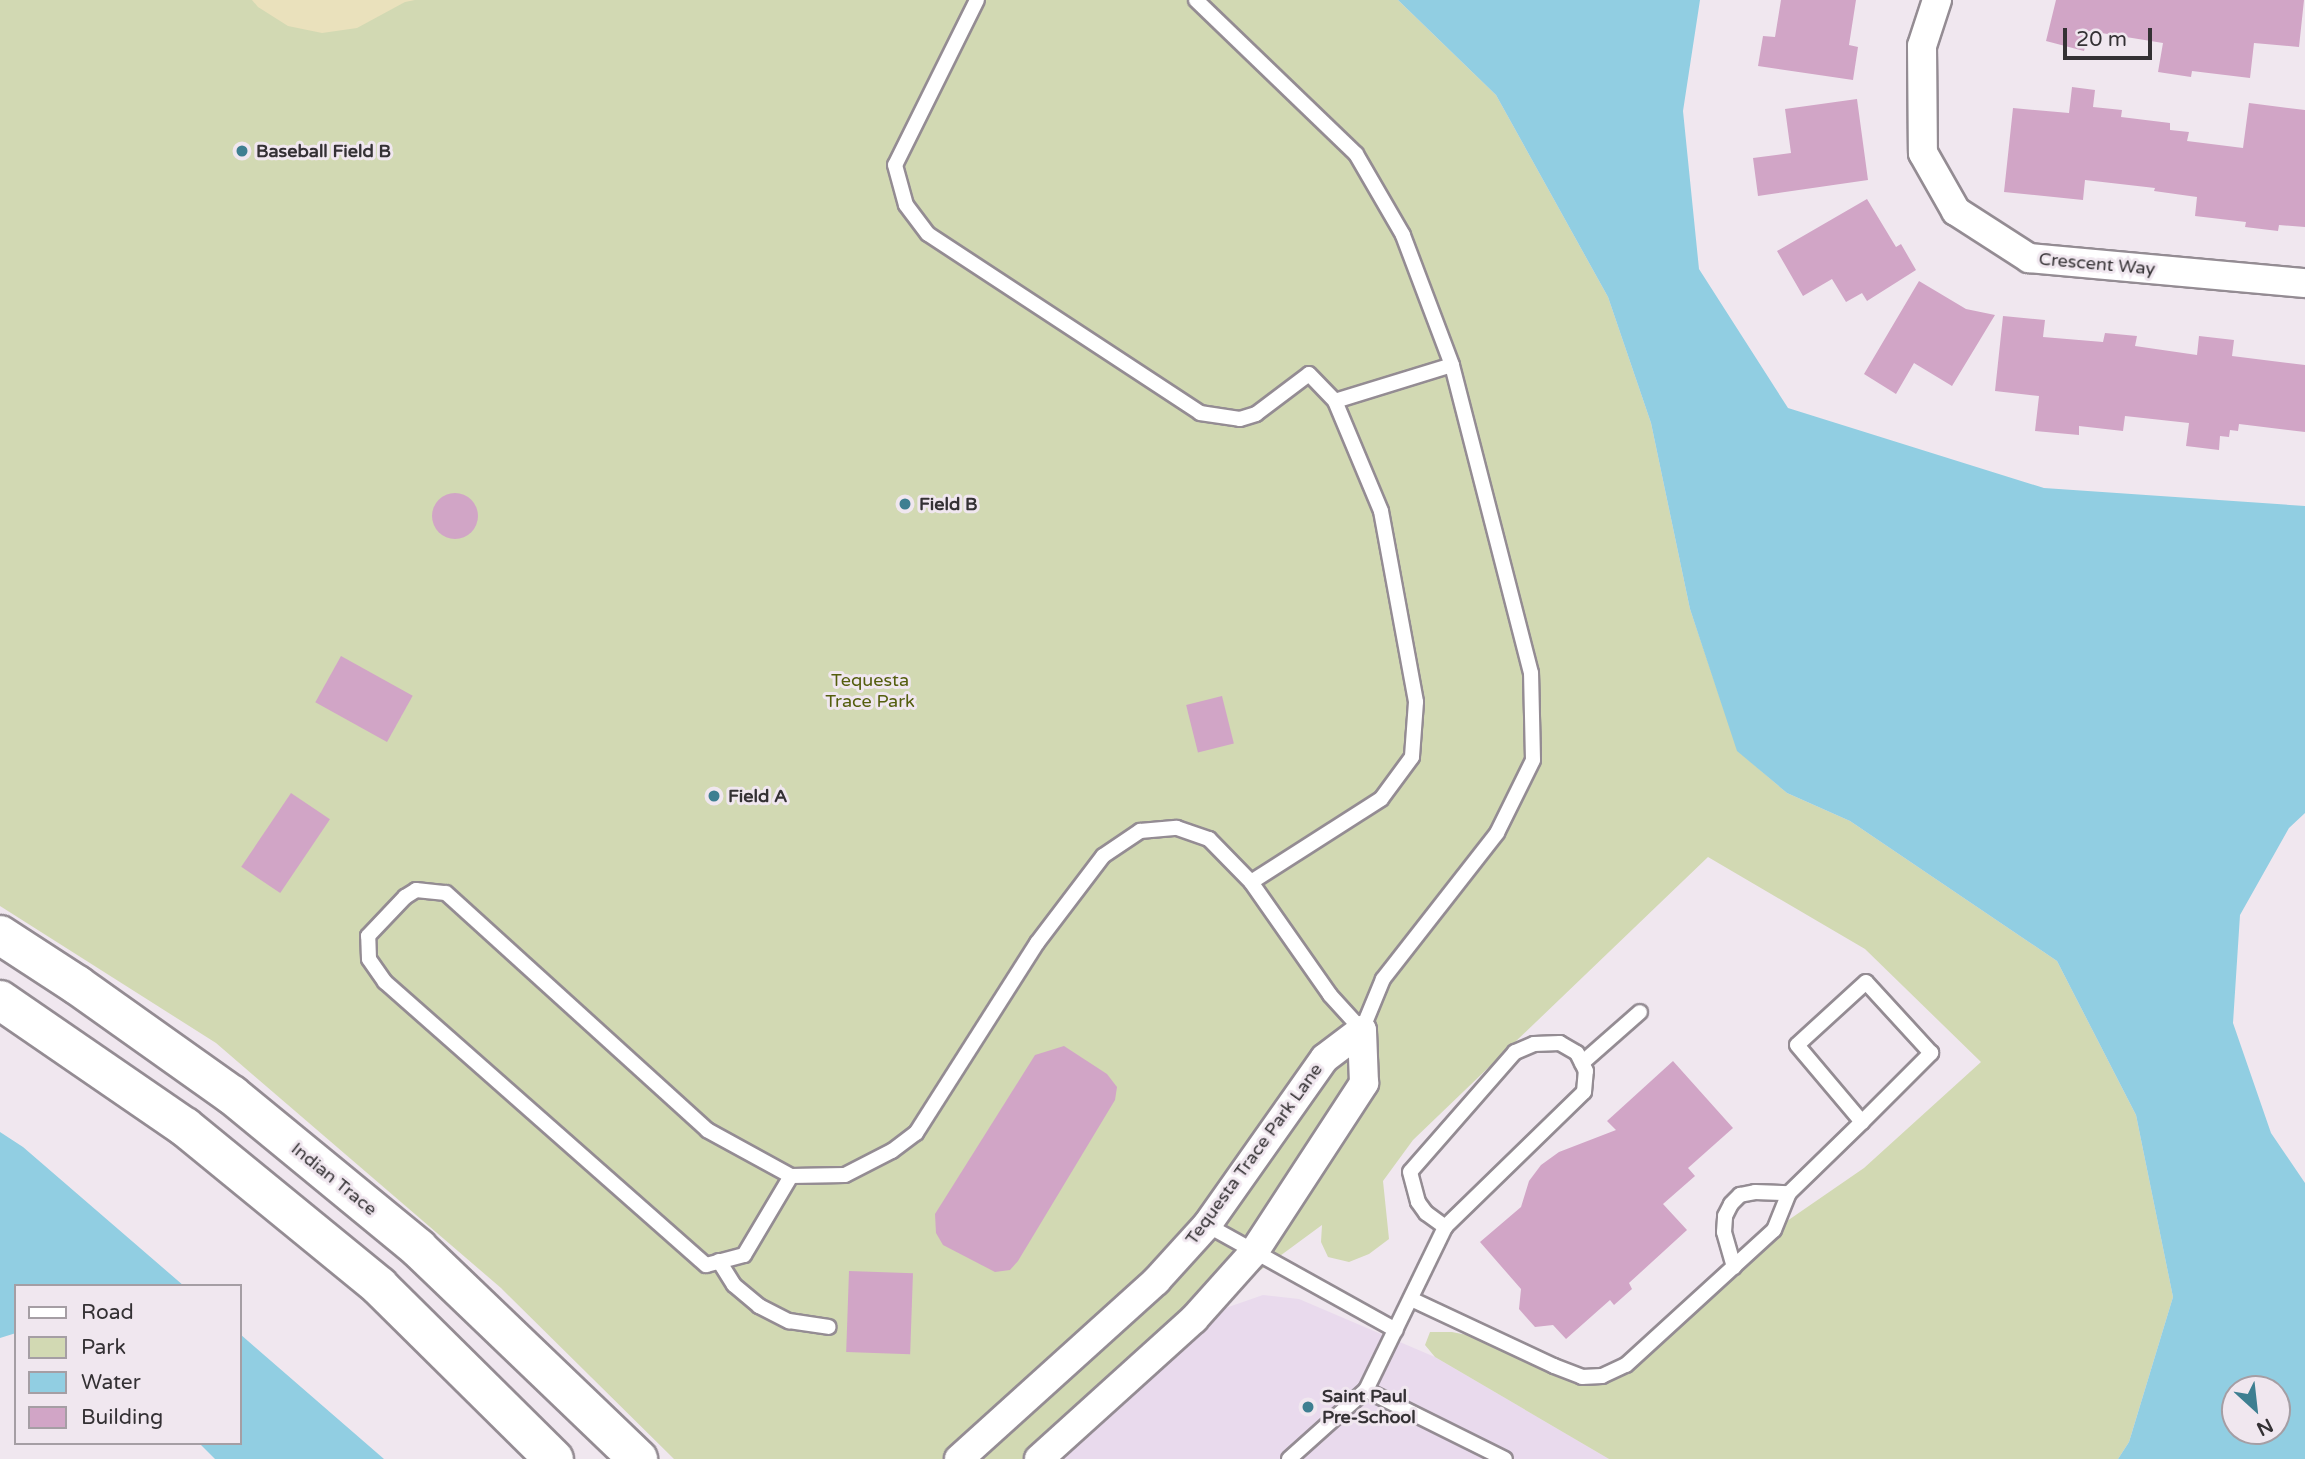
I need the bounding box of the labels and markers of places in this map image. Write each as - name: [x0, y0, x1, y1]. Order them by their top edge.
- place label: Baseball Field B: [256, 140, 391, 162]
- marker: Baseball Field B: [234, 143, 250, 159]
- place label: Field B: [919, 493, 977, 515]
- marker: Field B: [897, 496, 913, 512]
- place label: Field A: [728, 785, 787, 807]
- marker: Field A: [706, 788, 722, 804]
- place label: Saint Paul Pre-School: [1322, 1386, 1416, 1428]
- marker: Saint Paul Pre-School: [1300, 1399, 1316, 1415]

